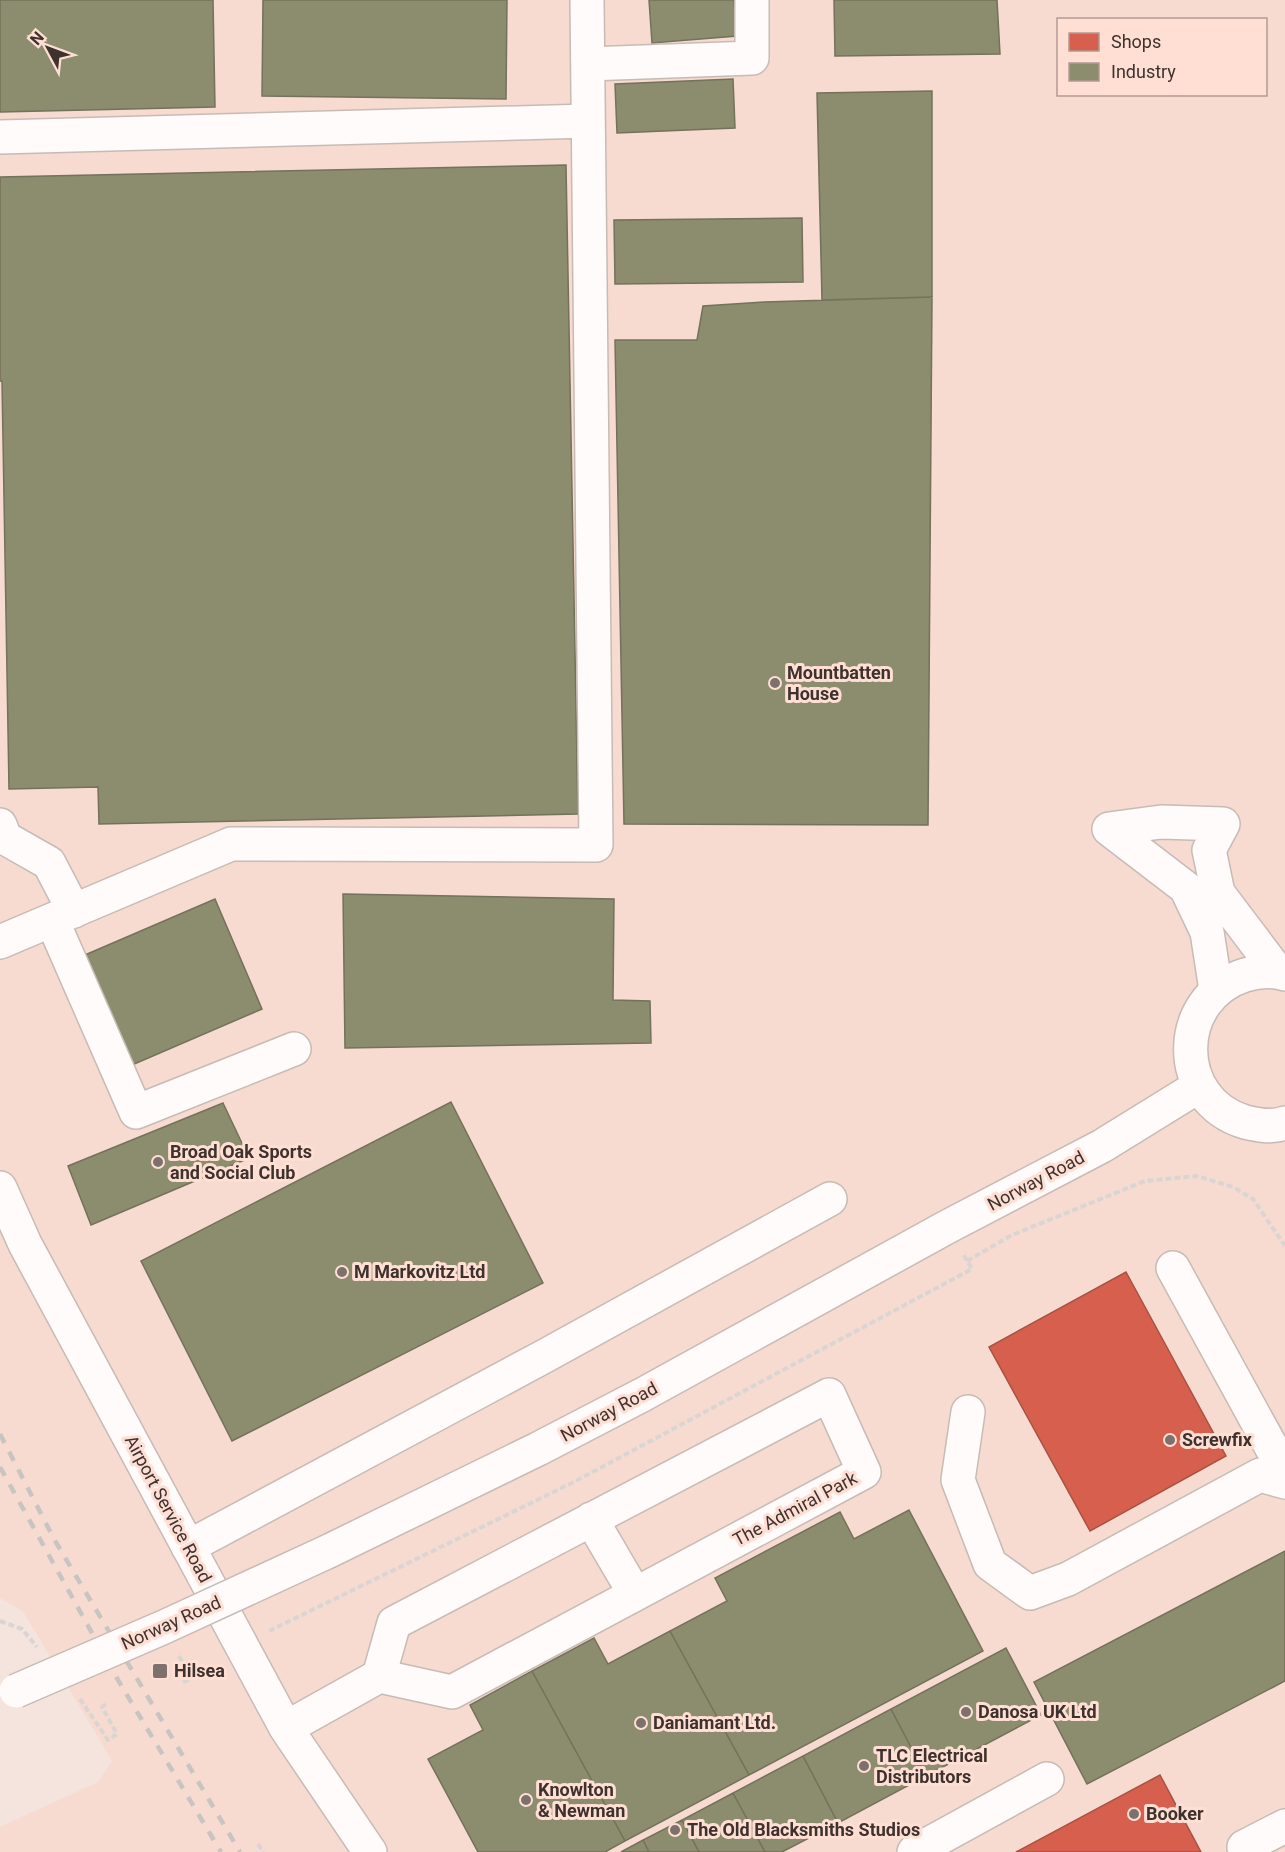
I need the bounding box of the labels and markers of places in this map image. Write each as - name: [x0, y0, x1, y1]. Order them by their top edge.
- place label: Mountbatten House: [787, 662, 891, 704]
- marker: Mountbatten House: [768, 676, 782, 690]
- place label: Broad Oak Sports and Social Club: [170, 1141, 312, 1183]
- marker: Broad Oak Sports and Social Club: [151, 1155, 165, 1169]
- place label: M Markovitz Ltd: [354, 1261, 485, 1282]
- marker: M Markovitz Ltd: [335, 1265, 349, 1279]
- place label: Screwfix: [1182, 1429, 1253, 1450]
- marker: Screwfix: [1163, 1433, 1177, 1447]
- place label: Hilsea: [174, 1660, 225, 1681]
- marker: Hilsea: [151, 1662, 169, 1680]
- place label: Danosa UK Ltd: [978, 1701, 1097, 1722]
- marker: Danosa UK Ltd: [959, 1705, 973, 1719]
- place label: Daniamant Ltd.: [653, 1712, 776, 1733]
- marker: Daniamant Ltd.: [634, 1716, 648, 1730]
- place label: TLC Electrical Distributors: [876, 1745, 988, 1787]
- marker: TLC Electrical Distributors: [857, 1759, 871, 1773]
- place label: Knowlton & Newman: [538, 1779, 625, 1821]
- marker: Knowlton & Newman: [519, 1793, 533, 1807]
- place label: Booker: [1146, 1803, 1204, 1824]
- marker: Booker: [1127, 1807, 1141, 1821]
- place label: The Old Blacksmiths Studios: [687, 1819, 920, 1840]
- marker: The Old Blacksmiths Studios: [668, 1823, 682, 1837]

